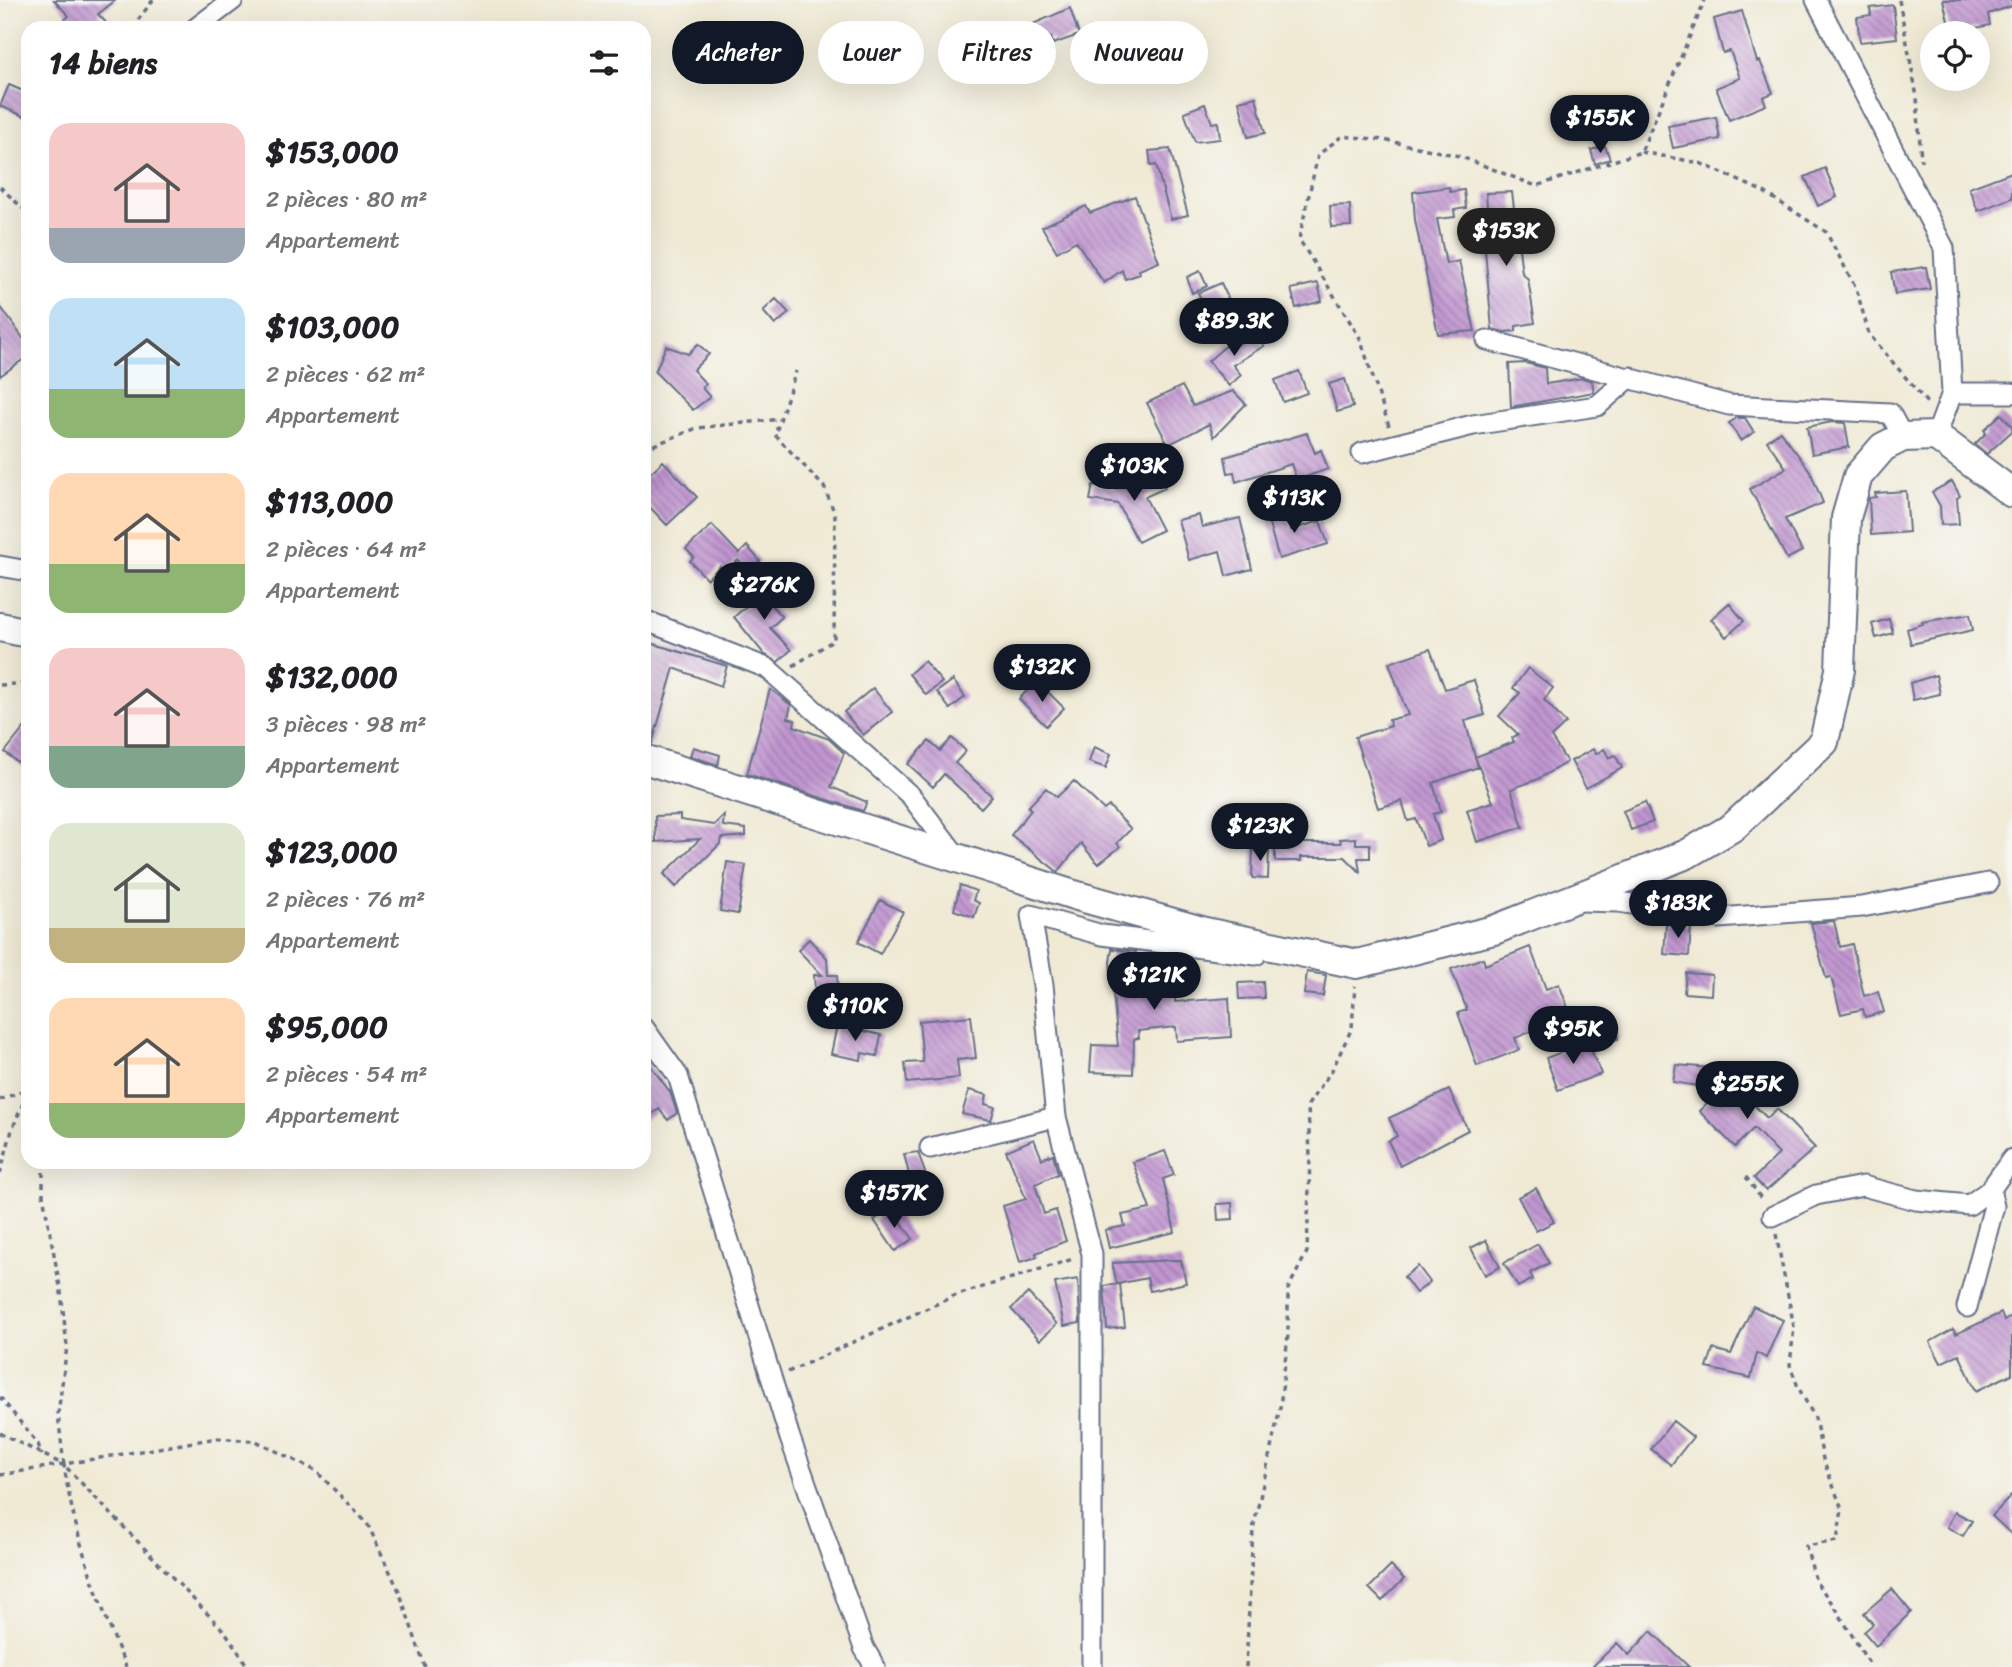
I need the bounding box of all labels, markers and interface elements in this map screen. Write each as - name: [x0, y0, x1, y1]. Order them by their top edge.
- chip: Acheter: [672, 21, 804, 84]
- chip: Louer: [818, 21, 924, 84]
- chip: Filtres: [938, 21, 1056, 84]
- chip: Nouveau: [1070, 21, 1208, 84]
- map controls: [1920, 21, 1990, 91]
- button: locate: [1920, 21, 1990, 91]
- text: 14 biens: [49, 36, 157, 90]
- icon: filters: [585, 44, 623, 82]
- pin: $155K: [1551, 96, 1649, 155]
- text: $155K: [1566, 97, 1634, 138]
- text: $153,000: [266, 125, 399, 179]
- icon: home: [105, 151, 189, 235]
- text: 2 pièces · 80 m²: [266, 179, 428, 220]
- pin: $153K: [1457, 208, 1555, 268]
- text: $153K: [1473, 210, 1539, 251]
- text: Appartement: [266, 220, 400, 261]
- pin: $89.3K: [1177, 298, 1291, 358]
- text: $103,000: [266, 300, 399, 354]
- text: $89.3K: [1195, 300, 1273, 341]
- icon: home: [105, 326, 189, 410]
- text: 2 pièces · 62 m²: [266, 354, 425, 395]
- text: Appartement: [266, 395, 400, 436]
- pin: $103K: [1085, 444, 1183, 503]
- text: $103K: [1101, 445, 1167, 486]
- text: $113,000: [266, 475, 393, 529]
- pin: $113K: [1245, 476, 1343, 535]
- text: $113K: [1263, 477, 1325, 518]
- icon: home: [105, 501, 189, 585]
- text: 2 pièces · 64 m²: [266, 529, 427, 570]
- pin: $276K: [715, 562, 813, 622]
- text: $276K: [730, 564, 798, 605]
- text: Appartement: [266, 570, 400, 611]
- pin: $132K: [993, 644, 1091, 704]
- text: $132K: [1009, 646, 1075, 687]
- text: $132,000: [266, 650, 398, 704]
- icon: home: [105, 676, 189, 760]
- text: 3 pièces · 98 m²: [266, 704, 426, 745]
- text: Appartement: [266, 745, 400, 786]
- pin: $123K: [1211, 804, 1309, 863]
- text: $123K: [1227, 805, 1293, 846]
- text: $123,000: [266, 825, 398, 879]
- icon: home: [105, 851, 189, 935]
- text: 2 pièces · 76 m²: [266, 879, 425, 920]
- pin: $183K: [1629, 880, 1727, 940]
- text: $183K: [1645, 882, 1711, 923]
- text: Appartement: [266, 920, 400, 961]
- pin: $121K: [1105, 953, 1203, 1012]
- text: $121K: [1123, 954, 1185, 995]
- pin: $110K: [806, 984, 904, 1043]
- text: $110K: [823, 985, 887, 1026]
- text: $95,000: [266, 1000, 388, 1054]
- pin: $95K: [1532, 1006, 1614, 1066]
- text: $95K: [1544, 1008, 1602, 1049]
- icon: home: [105, 1026, 189, 1110]
- text: 2 pièces · 54 m²: [266, 1054, 428, 1095]
- pin: $255K: [1698, 1062, 1796, 1121]
- text: $255K: [1712, 1063, 1782, 1104]
- text: Appartement: [266, 1095, 400, 1136]
- pin: $157K: [845, 1170, 943, 1230]
- text: $157K: [861, 1172, 927, 1213]

